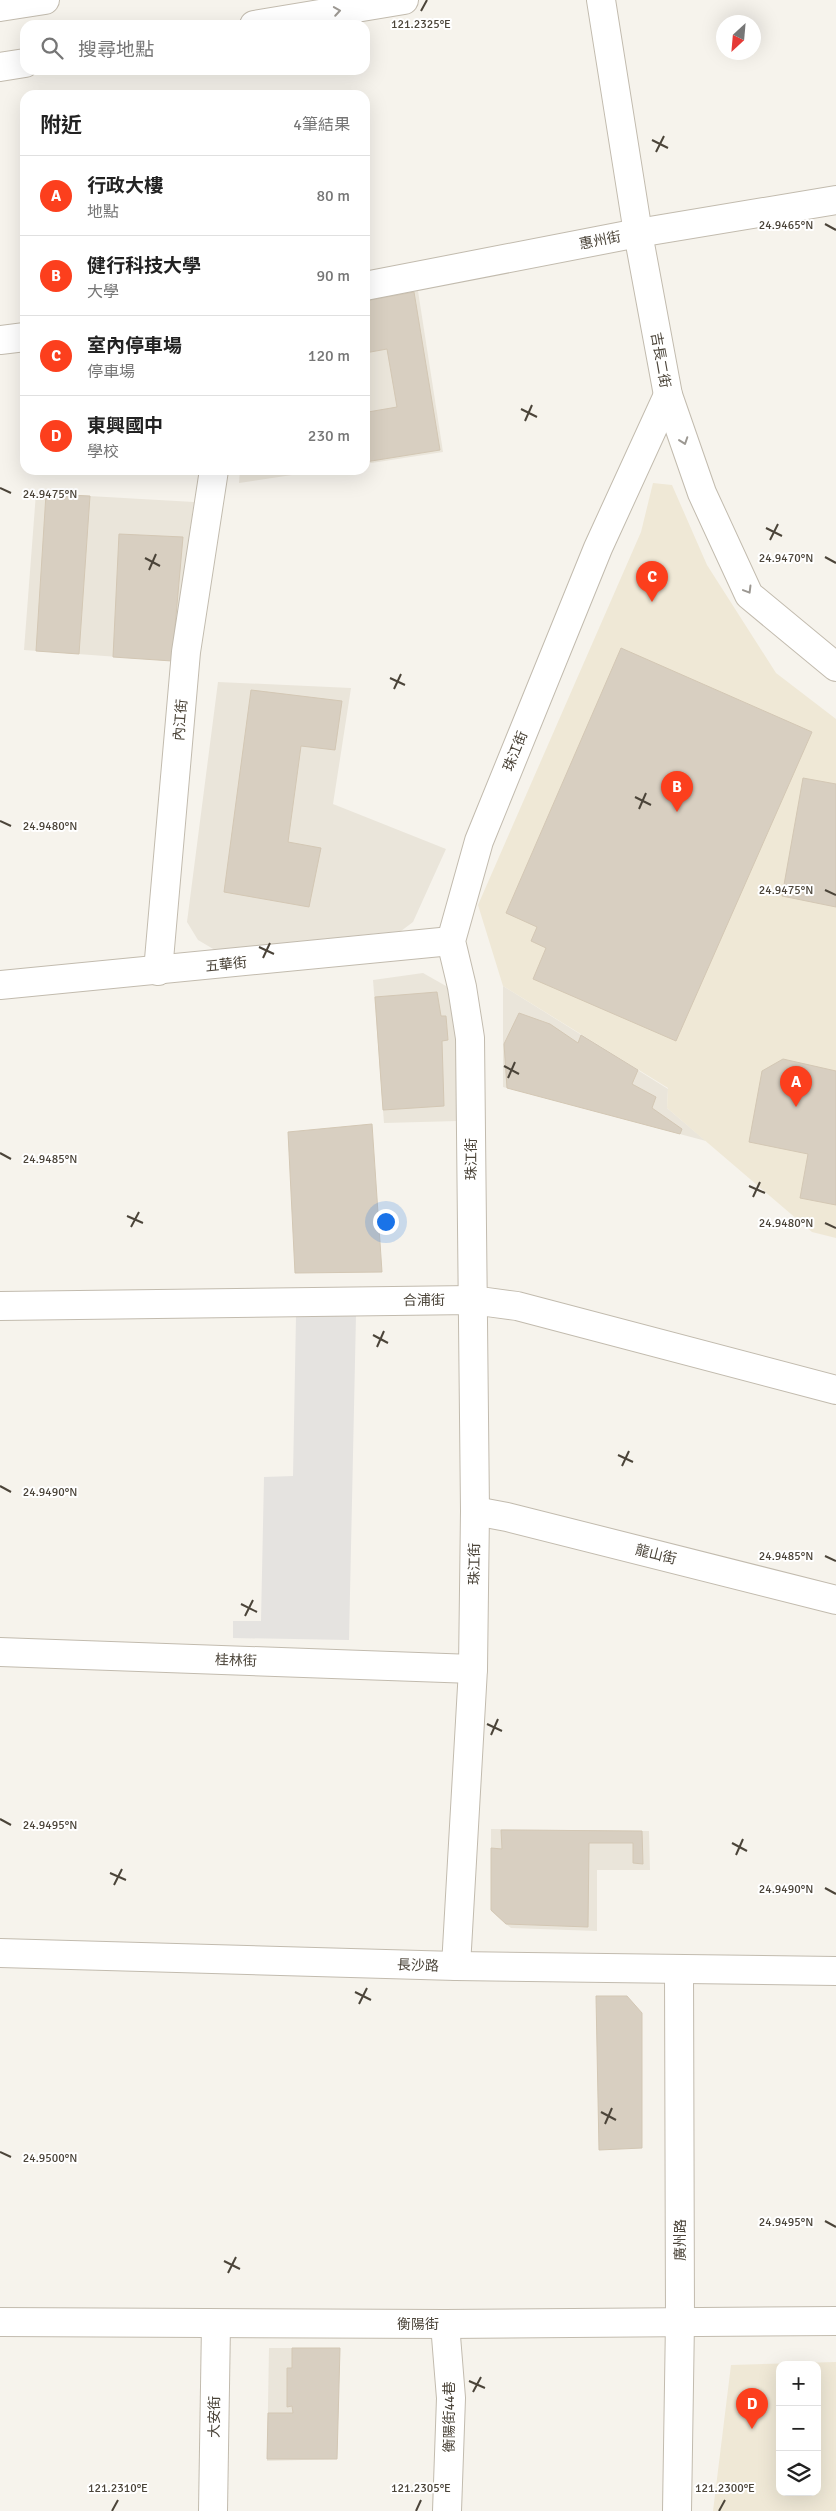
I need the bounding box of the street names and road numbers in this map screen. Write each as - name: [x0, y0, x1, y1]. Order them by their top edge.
- street label: 惠州街: [578, 228, 622, 253]
- street label: 吉長二街: [647, 331, 674, 389]
- street label: 內江街: [170, 698, 191, 742]
- street label: 珠江街: [500, 729, 531, 774]
- street label: 五華街: [204, 954, 248, 975]
- street label: 珠江街: [463, 1138, 480, 1180]
- street label: 合浦街: [403, 1292, 445, 1309]
- street label: 龍山街: [633, 1541, 678, 1568]
- street label: 珠江街: [466, 1543, 483, 1585]
- street label: 桂林街: [215, 1651, 257, 1670]
- street label: 長沙路: [397, 1956, 439, 1975]
- street label: 廣州路: [672, 2219, 689, 2261]
- street label: 衡陽街: [397, 2316, 439, 2333]
- street label: 衡陽街44巷: [441, 2381, 458, 2453]
- street label: 大安街: [206, 2396, 223, 2438]

